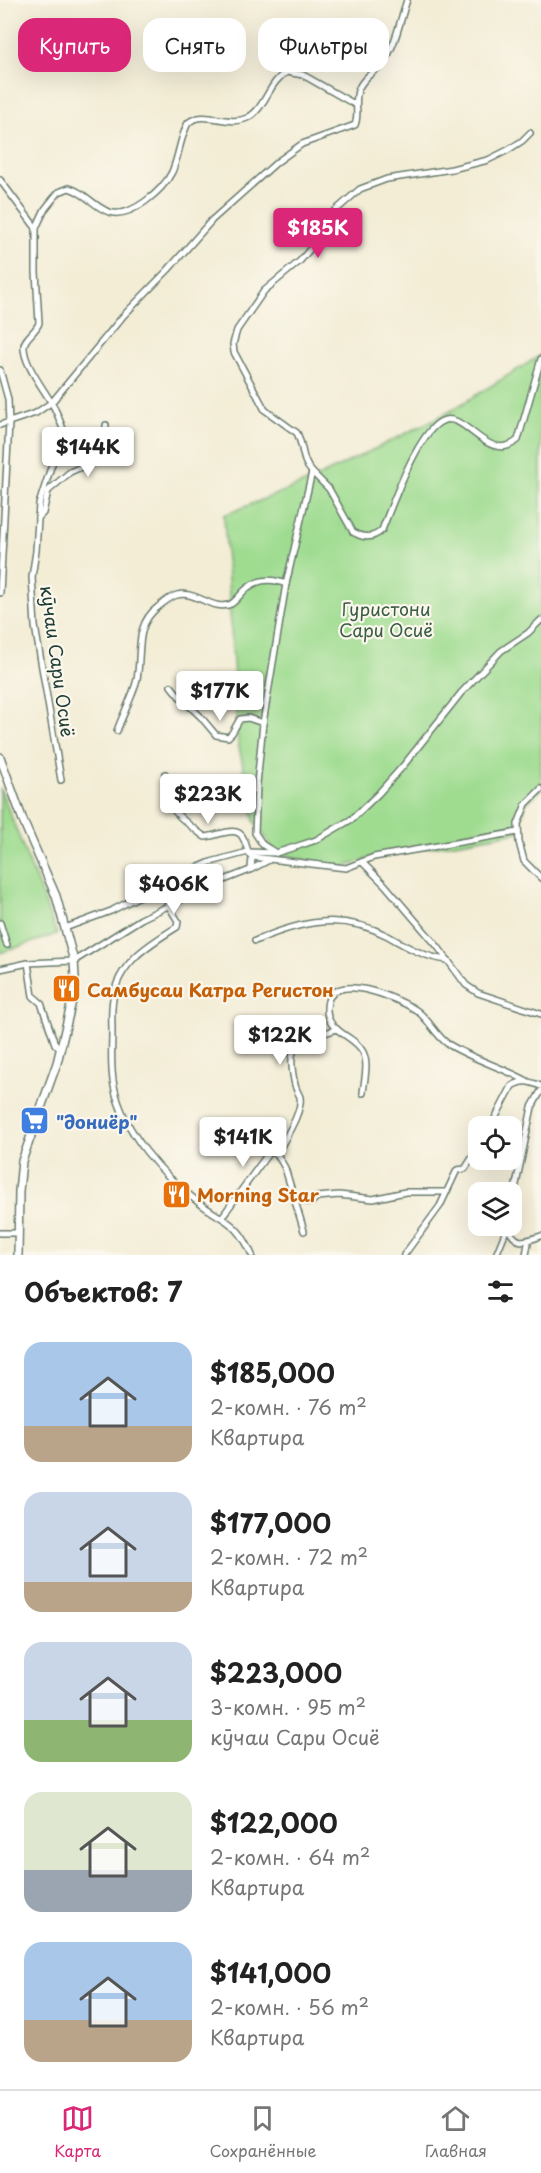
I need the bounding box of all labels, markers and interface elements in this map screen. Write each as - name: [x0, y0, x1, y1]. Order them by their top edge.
- chip: Купить: [18, 18, 131, 72]
- chip: Снять: [143, 18, 246, 72]
- chip: Фильтры: [258, 18, 389, 72]
- pin: $185K: [276, 208, 360, 259]
- text: $185K: [287, 212, 349, 242]
- pin: $144K: [46, 427, 130, 478]
- text: $144K: [56, 431, 120, 461]
- street label: кӯчаи Сари Осиё: [34, 584, 82, 738]
- park label: Гуристони Сари Осиё: [339, 595, 433, 643]
- pin: $177K: [178, 671, 262, 722]
- text: $177K: [190, 675, 250, 705]
- pin: $223K: [166, 774, 250, 825]
- text: $223K: [174, 778, 242, 808]
- pin: $406K: [132, 864, 216, 915]
- text: $406K: [139, 868, 209, 898]
- restaurant icon: Самбусаи Катра Регистон: [50, 973, 82, 1005]
- place label: Самбусаи Катра Регистон: [87, 976, 334, 1003]
- pin: $122K: [238, 1015, 322, 1066]
- text: $122K: [248, 1019, 312, 1049]
- supermarket icon: "дониёр": [19, 1105, 51, 1137]
- place label: "дониёр": [56, 1108, 137, 1135]
- map controls: [468, 1116, 522, 1236]
- button: locate: [468, 1116, 522, 1170]
- pin: $141K: [201, 1117, 285, 1168]
- text: $141K: [213, 1121, 273, 1151]
- restaurant icon: Morning Star: [160, 1178, 192, 1210]
- place label: Morning Star: [197, 1181, 320, 1208]
- button: layers: [468, 1182, 522, 1236]
- text: Объектов: 7: [24, 1272, 182, 1311]
- icon: filters: [484, 1275, 517, 1308]
- text: $185,000: [210, 1353, 335, 1392]
- icon: home: [72, 1366, 144, 1438]
- text: 2-комн. · 76 m²: [210, 1392, 367, 1422]
- text: Квартира: [210, 1422, 304, 1452]
- text: $177,000: [210, 1503, 331, 1542]
- icon: home: [72, 1516, 144, 1588]
- text: 2-комн. · 72 m²: [210, 1542, 368, 1572]
- text: Квартира: [210, 1572, 304, 1602]
- text: $223,000: [210, 1653, 342, 1692]
- icon: home: [72, 1666, 144, 1738]
- text: 3-комн. · 95 m²: [210, 1692, 366, 1722]
- text: кӯчаи Сари Осиё: [210, 1722, 380, 1752]
- text: $122,000: [210, 1803, 338, 1842]
- icon: home: [72, 1816, 144, 1888]
- text: 2-комн. · 64 m²: [210, 1842, 370, 1872]
- text: Квартира: [210, 1872, 304, 1902]
- text: $141,000: [210, 1953, 331, 1992]
- icon: home: [72, 1966, 144, 2038]
- text: 2-комн. · 56 m²: [210, 1992, 369, 2022]
- text: Квартира: [210, 2022, 304, 2052]
- tab: Карта: [54, 2102, 101, 2162]
- tab: Сохранённые: [210, 2102, 316, 2162]
- tab: Главная: [425, 2102, 487, 2162]

